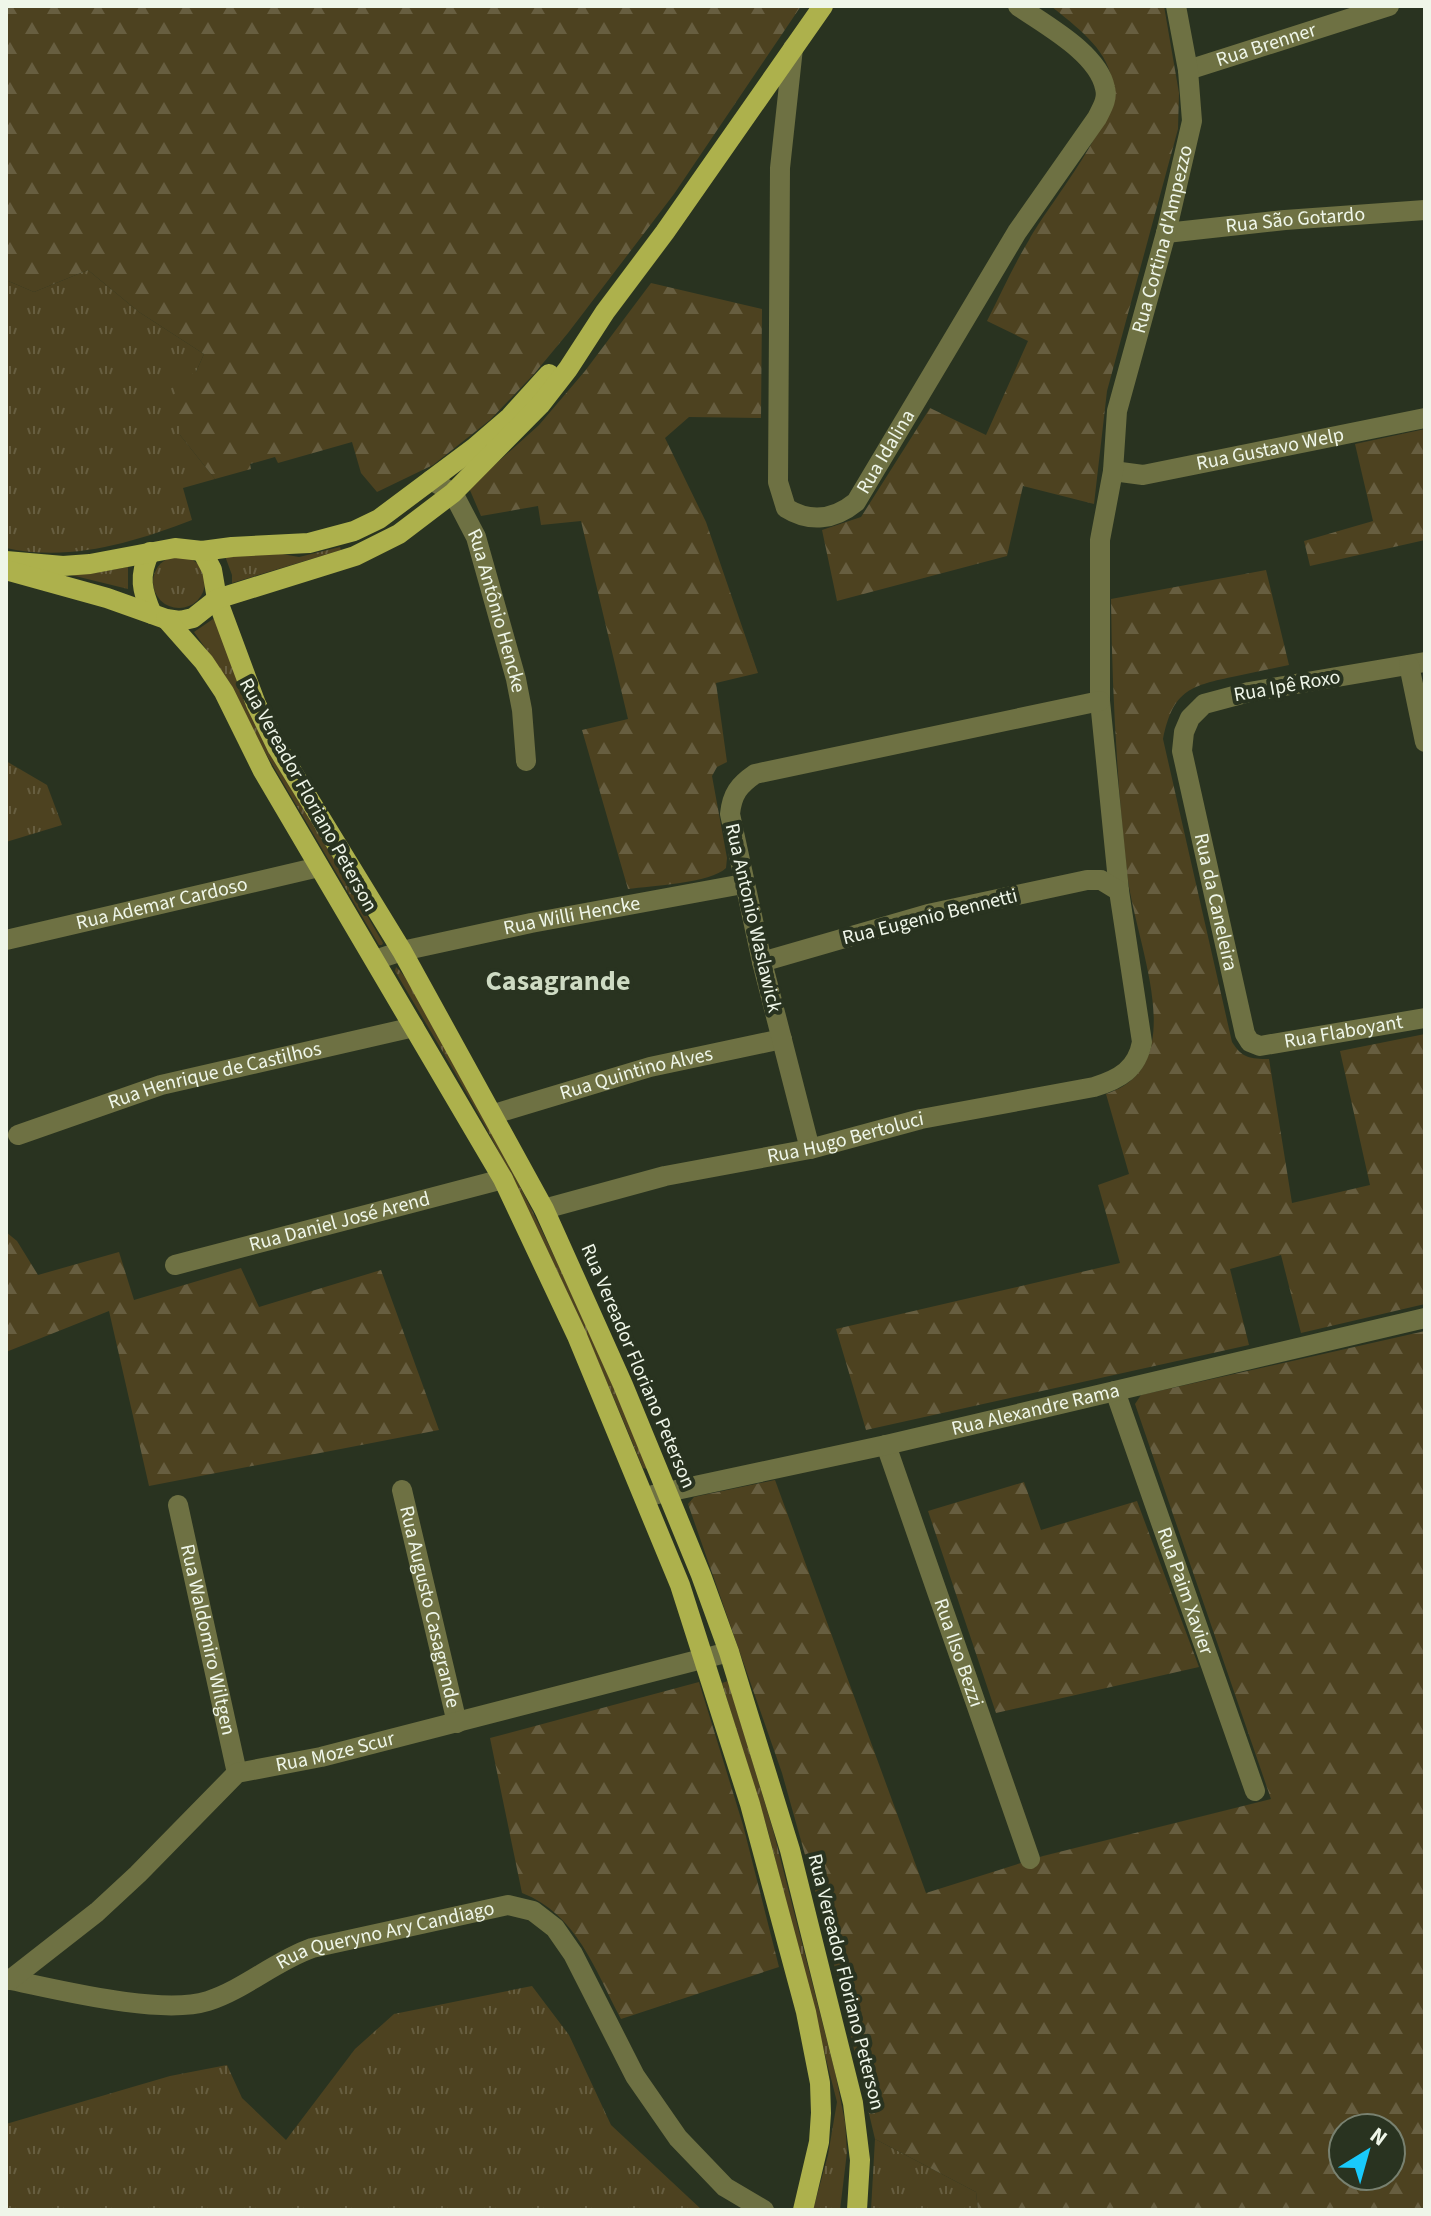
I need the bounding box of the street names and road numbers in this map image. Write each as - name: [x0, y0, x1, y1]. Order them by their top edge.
- street label: Rua Brenner: [1213, 16, 1320, 74]
- street label: Rua Cortina d'Ampezzo: [1125, 142, 1200, 337]
- street label: Rua São Gotardo: [1224, 200, 1366, 240]
- street label: Rua Idalina: [850, 404, 922, 499]
- street label: Rua Gustavo Welp: [1194, 421, 1346, 478]
- street label: Rua Antônio Hencke: [460, 524, 532, 695]
- street label: Rua Ipê Roxo: [1232, 663, 1342, 709]
- street label: Rua Vereador Floriano Peterson: [232, 673, 384, 917]
- street label: Rua Antonio Waslawick: [718, 821, 788, 1016]
- street label: Rua da Caneleira: [1187, 830, 1245, 974]
- street label: Rua Ademar Cardoso: [73, 870, 250, 937]
- street label: Rua Eugenio Bennetti: [840, 882, 1020, 952]
- street label: Rua Willi Hencke: [501, 889, 643, 943]
- street label: Rua Flaboyant: [1282, 1008, 1405, 1056]
- street label: Rua Henrique de Castilhos: [104, 1035, 324, 1116]
- street label: Rua Quintino Alves: [556, 1040, 715, 1107]
- street label: Rua Hugo Bertoluci: [765, 1105, 926, 1171]
- street label: Rua Daniel José Arend: [246, 1185, 433, 1259]
- street label: Rua Vereador Floriano Peterson: [574, 1239, 702, 1493]
- street label: Rua Alexandre Rama: [949, 1376, 1122, 1443]
- street label: Rua Augusto Casagrande: [392, 1503, 467, 1711]
- street label: Rua Paim Xavier: [1150, 1523, 1220, 1659]
- street label: Rua Waldomiro Wiltgen: [173, 1542, 242, 1738]
- street label: Rua Ilso Bezzi: [926, 1595, 990, 1711]
- street label: Rua Moze Scur: [273, 1725, 398, 1779]
- street label: Rua Vereador Floriano Peterson: [801, 1851, 891, 2113]
- street label: Rua Queryno Ary Candiago: [271, 1894, 497, 1976]

